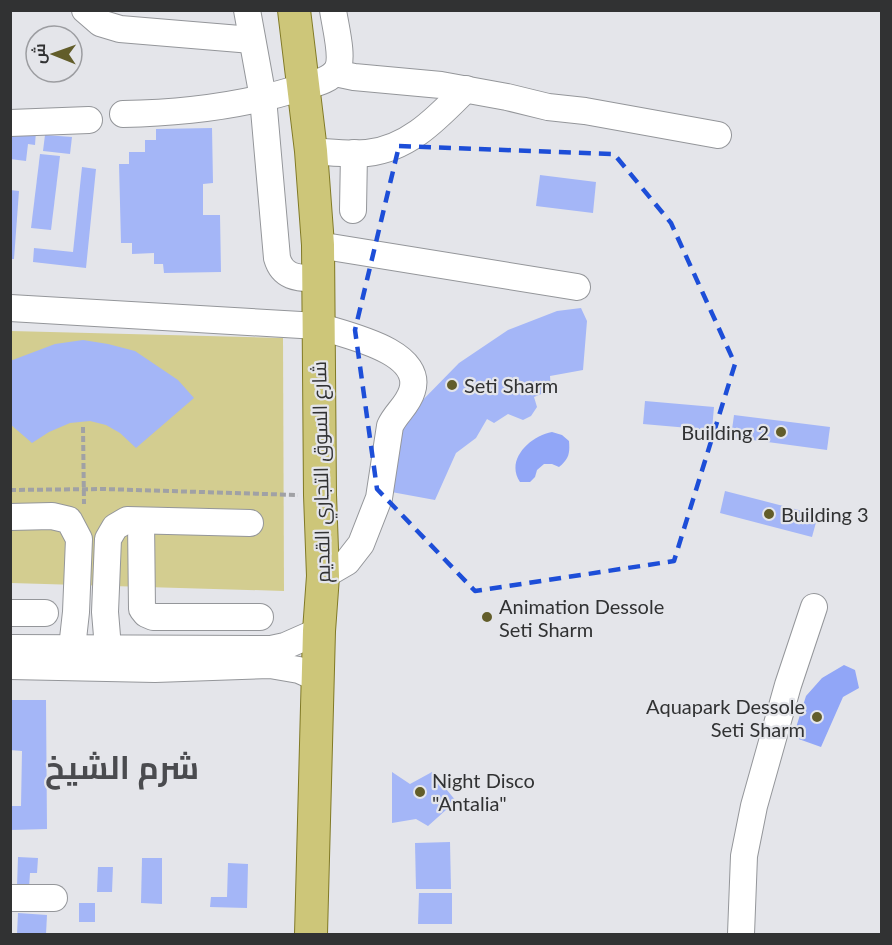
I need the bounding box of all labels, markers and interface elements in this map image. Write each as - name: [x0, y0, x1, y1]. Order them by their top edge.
- north arrow: [24, 24, 84, 84]
- text: ش: [29, 43, 49, 64]
- street label: شارع السوق التجاري القديم: [306, 361, 339, 583]
- place label: Seti Sharm: [464, 373, 558, 397]
- marker: Seti Sharm: [445, 378, 459, 392]
- place label: Building 2: [681, 420, 769, 444]
- marker: Building 2: [774, 425, 788, 439]
- place label: Building 3: [781, 502, 869, 526]
- marker: Building 3: [762, 507, 776, 521]
- place label: Animation Dessole Seti Sharm: [499, 594, 664, 641]
- marker: Animation Dessole Seti Sharm: [480, 610, 494, 624]
- place label: Aquapark Dessole Seti Sharm: [646, 694, 805, 741]
- marker: Aquapark Dessole Seti Sharm: [810, 710, 824, 724]
- district label: شرم الشيخ: [45, 747, 199, 790]
- place label: Night Disco "Antalia": [432, 768, 535, 815]
- marker: Night Disco "Antalia": [413, 785, 427, 799]

